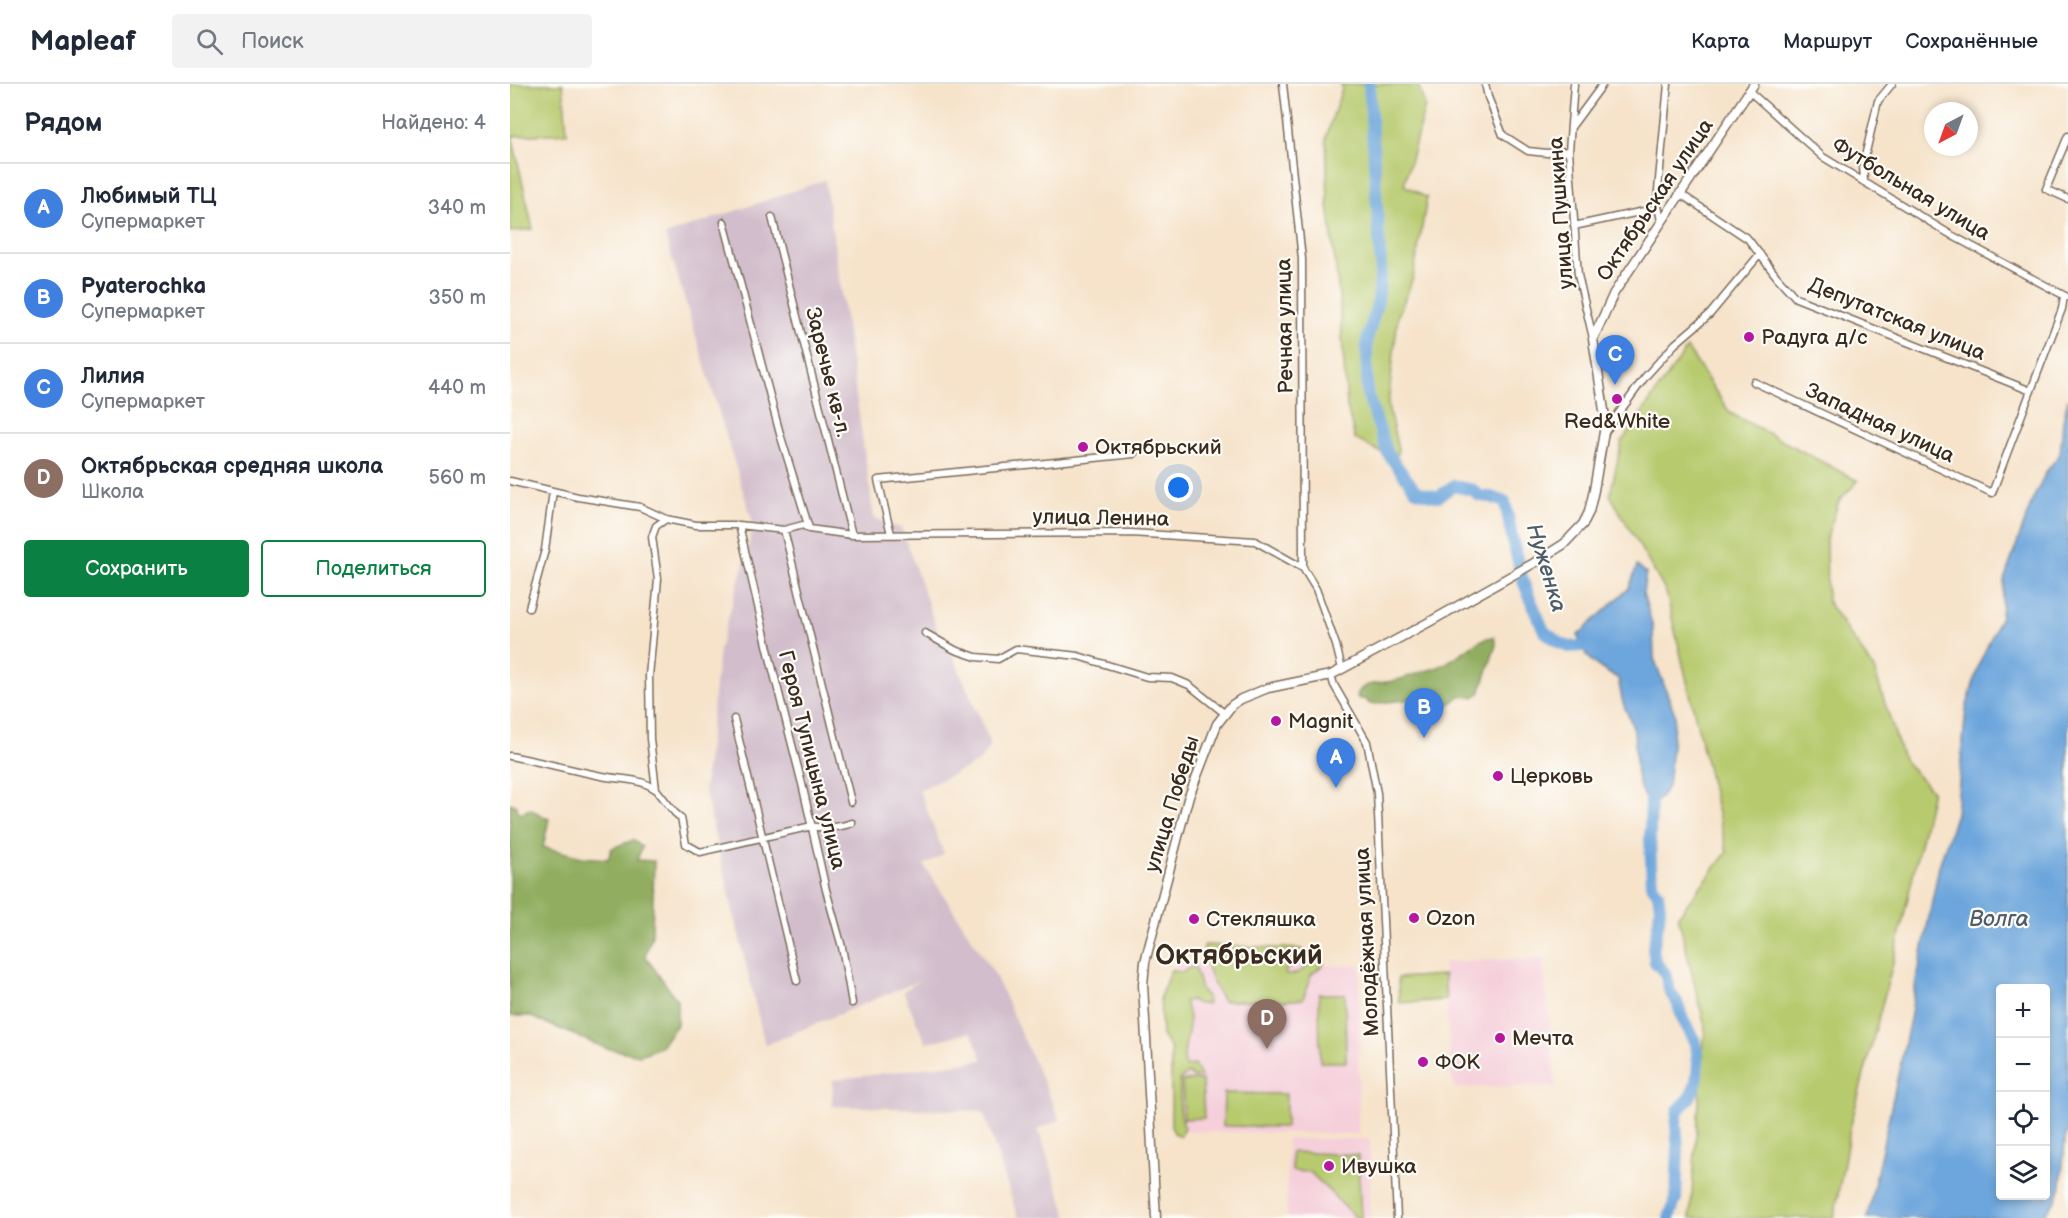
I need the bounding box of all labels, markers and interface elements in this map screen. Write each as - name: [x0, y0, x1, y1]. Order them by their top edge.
- search box: [172, 14, 592, 68]
- text: Mapleaf: [30, 25, 136, 58]
- icon: search: [193, 25, 226, 58]
- text: Поиск: [241, 28, 304, 55]
- text: Карта: [1691, 29, 1750, 54]
- text: Маршрут: [1783, 29, 1872, 54]
- text: Сохранённые: [1905, 29, 2038, 54]
- north arrow: [1924, 102, 1978, 156]
- text: Рядом: [24, 108, 102, 139]
- text: Найдено: 4: [381, 111, 486, 135]
- street label: Октябрьская улица: [1591, 114, 1719, 286]
- street label: Футбольная улица: [1827, 132, 1995, 246]
- street label: улица Пушкина: [1543, 135, 1579, 290]
- text: Любимый ТЦ: [81, 183, 217, 210]
- text: A: [37, 196, 50, 220]
- text: 340 m: [428, 196, 486, 220]
- text: Супермаркет: [81, 210, 205, 234]
- street label: Речная улица: [1271, 257, 1299, 394]
- street label: Депутатская улица: [1805, 272, 1990, 366]
- text: Pyaterochka: [81, 273, 206, 300]
- text: B: [36, 286, 51, 310]
- text: 350 m: [429, 286, 486, 310]
- text: Супермаркет: [81, 300, 205, 324]
- street label: Заречье кв-л.: [800, 305, 856, 439]
- place label: Радуга д/с: [1761, 325, 1867, 350]
- marker: Радуга д/с: [1742, 330, 1756, 344]
- pin: C: [1596, 336, 1634, 385]
- text: Лилия: [81, 363, 145, 390]
- text: C: [36, 376, 51, 400]
- text: 440 m: [428, 376, 486, 400]
- street label: Западная улица: [1801, 377, 1959, 469]
- text: Супермаркет: [81, 390, 205, 414]
- marker: Red&White: [1610, 392, 1624, 406]
- place label: Red&White: [1564, 409, 1670, 434]
- place label: Октябрьский: [1095, 435, 1222, 460]
- marker: Октябрьский: [1076, 440, 1090, 454]
- text: Октябрьская средняя школа: [81, 453, 383, 480]
- text: D: [37, 466, 50, 490]
- text: 560 m: [429, 466, 486, 490]
- your location: [1164, 473, 1193, 502]
- text: Школа: [81, 480, 144, 504]
- street label: улица Ленина: [1032, 504, 1170, 532]
- water label: Нуженка: [1520, 520, 1572, 616]
- button: Сохранить: [24, 540, 249, 597]
- button: Поделиться: [261, 540, 486, 597]
- street label: Героя Тупицына улица: [773, 648, 851, 873]
- pin: B: [1404, 688, 1444, 738]
- place label: Magnit: [1288, 709, 1354, 734]
- marker: Magnit: [1269, 714, 1283, 728]
- street label: улица Победы: [1139, 733, 1205, 875]
- pin: A: [1316, 738, 1356, 788]
- place label: Церковь: [1510, 764, 1593, 789]
- marker: Церковь: [1491, 769, 1505, 783]
- street label: Молодёжная улица: [1350, 846, 1384, 1037]
- place label: Ozon: [1426, 906, 1475, 931]
- water label: Волга: [1969, 906, 2029, 933]
- place label: Стекляшка: [1206, 907, 1316, 932]
- marker: Ozon: [1407, 911, 1421, 925]
- marker: Стекляшка: [1187, 912, 1201, 926]
- district label: Октябрьский: [1155, 940, 1323, 972]
- map controls: [1996, 984, 2050, 1200]
- button: +: [1996, 984, 2050, 1038]
- pin: D: [1248, 1000, 1287, 1049]
- place label: Мечта: [1512, 1026, 1574, 1051]
- marker: Мечта: [1493, 1031, 1507, 1045]
- button: −: [1996, 1038, 2050, 1092]
- place label: ФОК: [1435, 1050, 1480, 1075]
- marker: ФОК: [1416, 1055, 1430, 1069]
- button: locate: [1996, 1092, 2050, 1146]
- button: layers: [1996, 1146, 2050, 1200]
- place label: Ивушка: [1341, 1154, 1417, 1179]
- marker: Ивушка: [1322, 1159, 1336, 1173]

